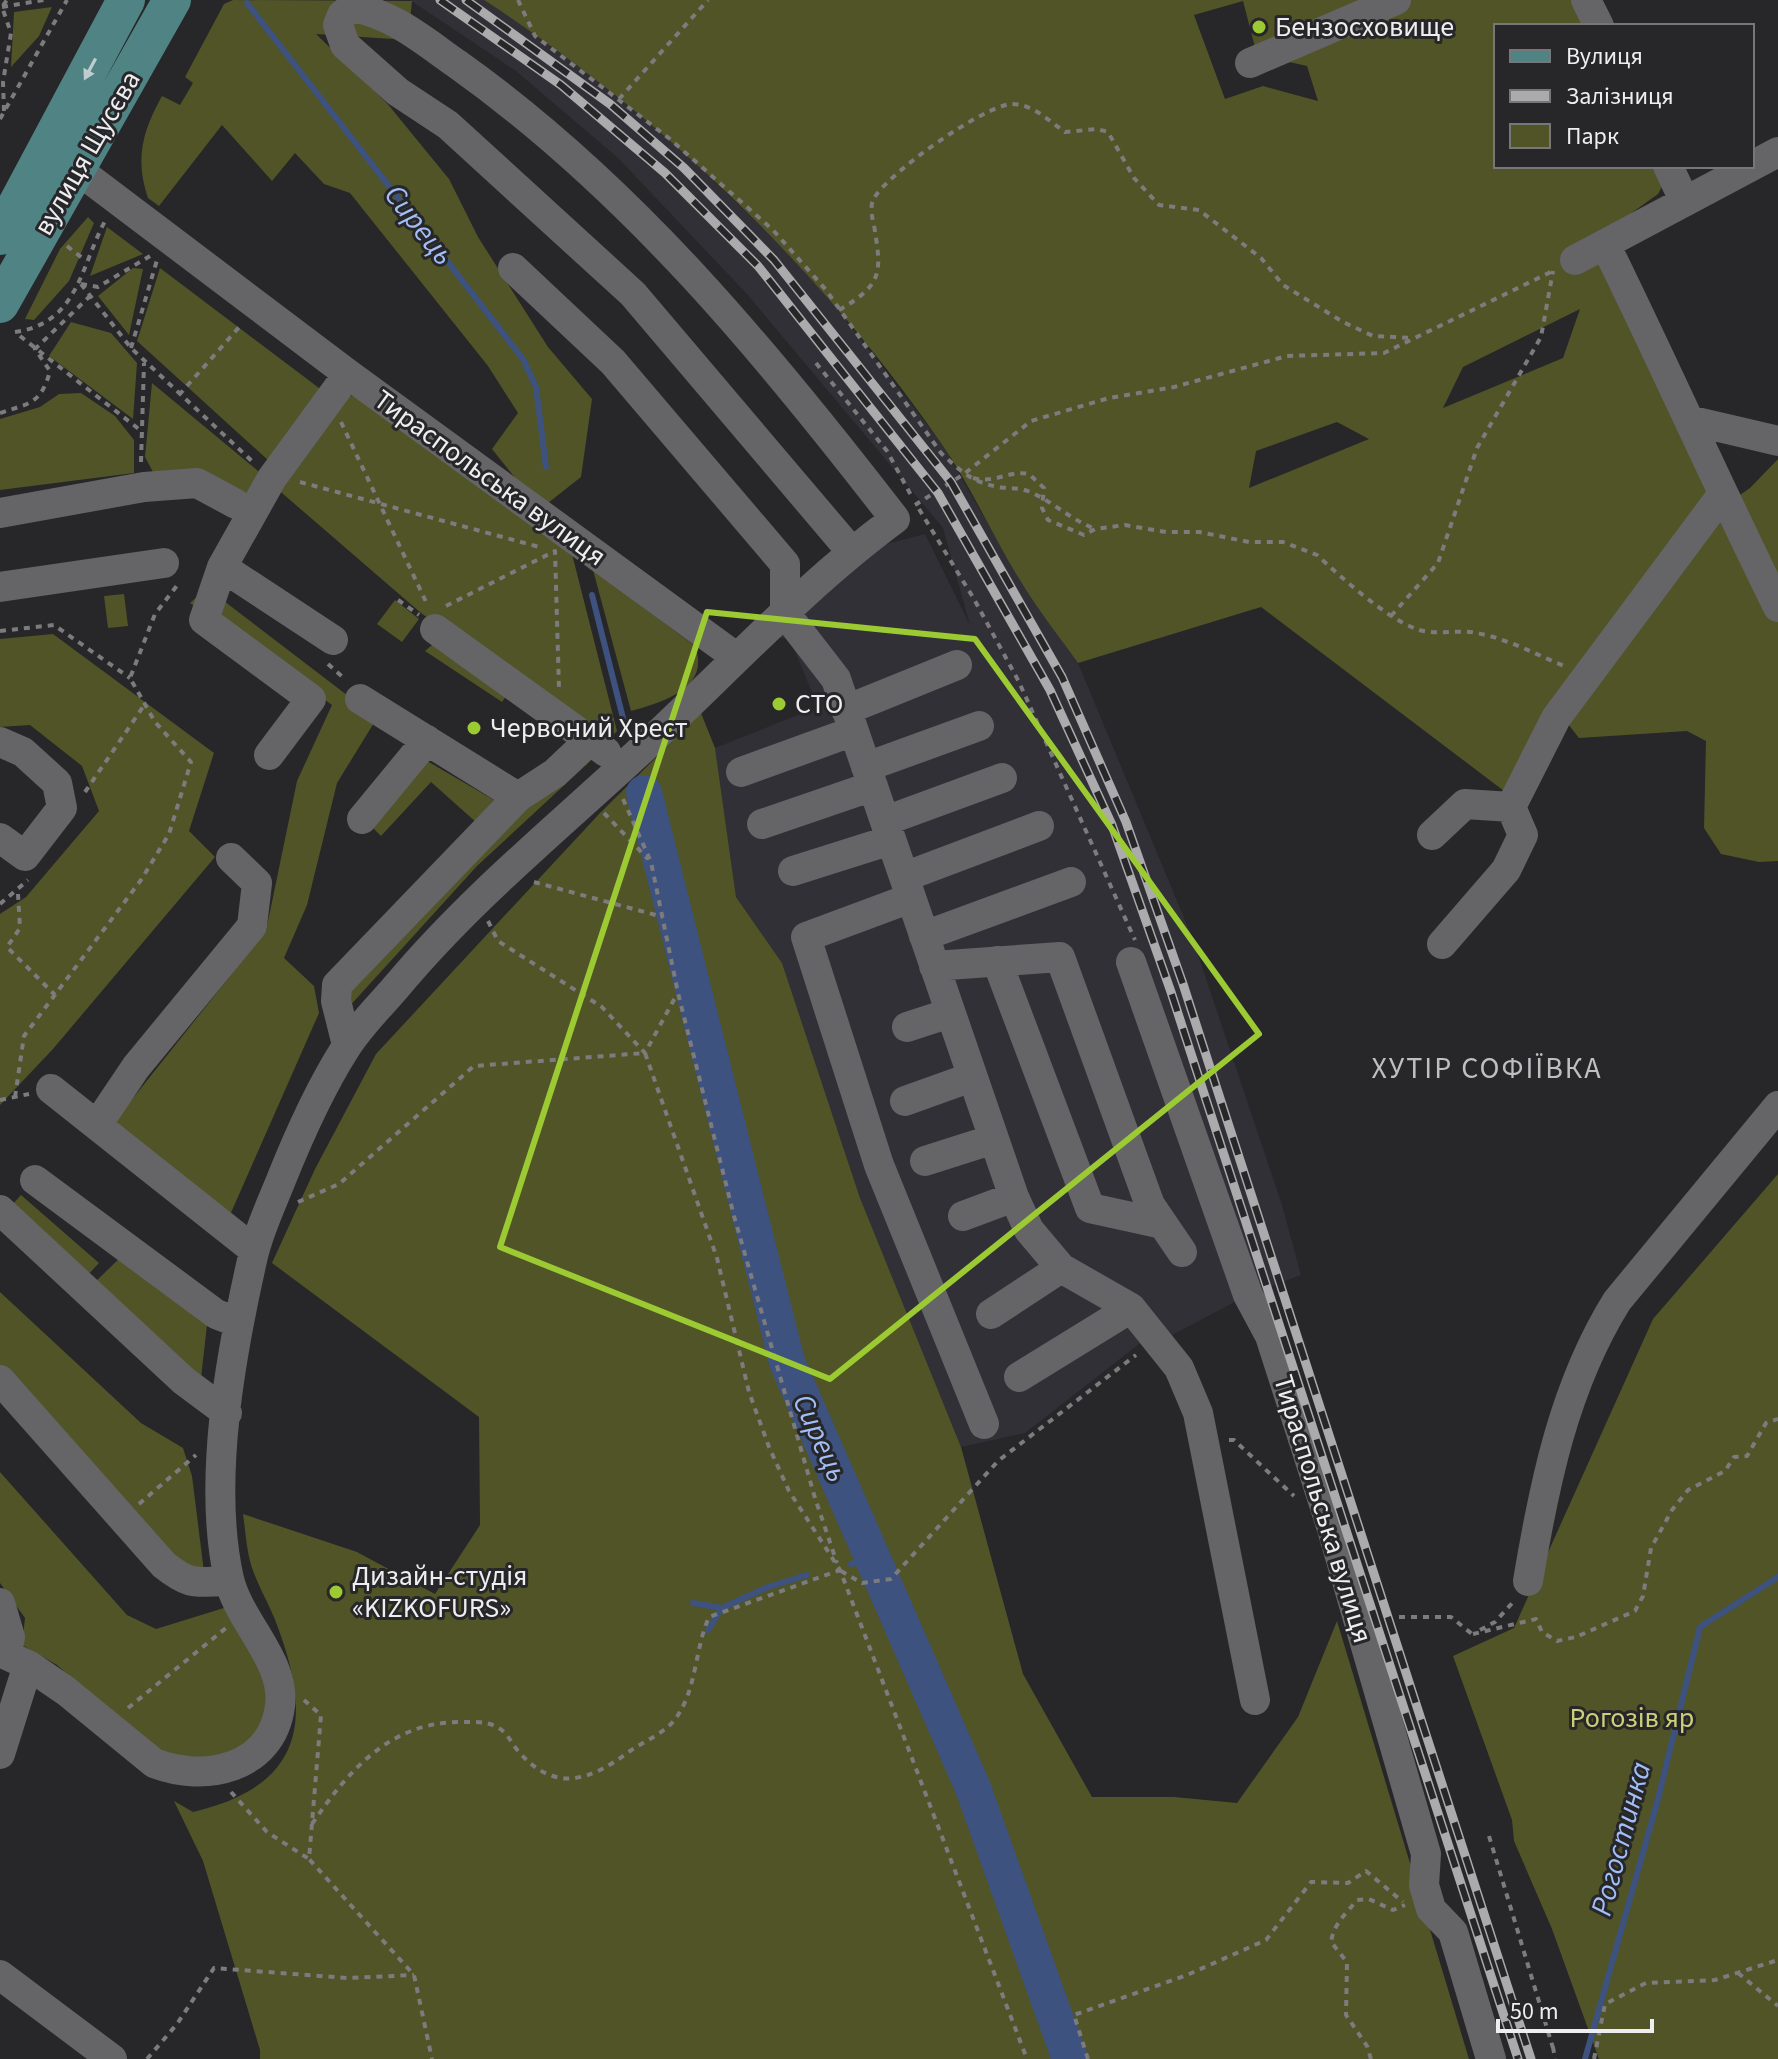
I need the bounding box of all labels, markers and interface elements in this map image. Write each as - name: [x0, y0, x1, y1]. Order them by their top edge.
- place label: Бензосховище: [1275, 7, 1454, 47]
- marker: Бензосховище: [1250, 18, 1268, 36]
- legend: [1494, 24, 1754, 168]
- text: Вулиця: [1566, 39, 1643, 74]
- one-way arrow: [83, 58, 97, 80]
- street label: вулиця Щусєва: [24, 63, 150, 243]
- text: Залізниця: [1566, 79, 1674, 114]
- text: Парк: [1566, 119, 1619, 154]
- water label: Сирець: [374, 175, 464, 275]
- street label: Тираспольська вулиця: [366, 380, 614, 576]
- place label: СТО: [795, 684, 843, 724]
- marker: СТО: [770, 695, 788, 713]
- place label: Червоний Хрест: [490, 708, 688, 748]
- marker: Червоний Хрест: [465, 719, 483, 737]
- district label: ХУТІР СОФІЇВКА: [1371, 1047, 1603, 1090]
- street label: Тираспольська вулиця: [1263, 1370, 1383, 1648]
- water label: Сирець: [782, 1387, 858, 1489]
- place label: Дизайн-студія «KIZKOFURS»: [352, 1556, 528, 1628]
- marker: Дизайн-студія «KIZKOFURS»: [327, 1583, 345, 1601]
- park label: Рогозів яр: [1570, 1698, 1694, 1738]
- water label: Рогостинка: [1580, 1757, 1662, 1921]
- scale bar: [1498, 1983, 1652, 2033]
- text: 50 m: [1510, 1994, 1559, 2029]

